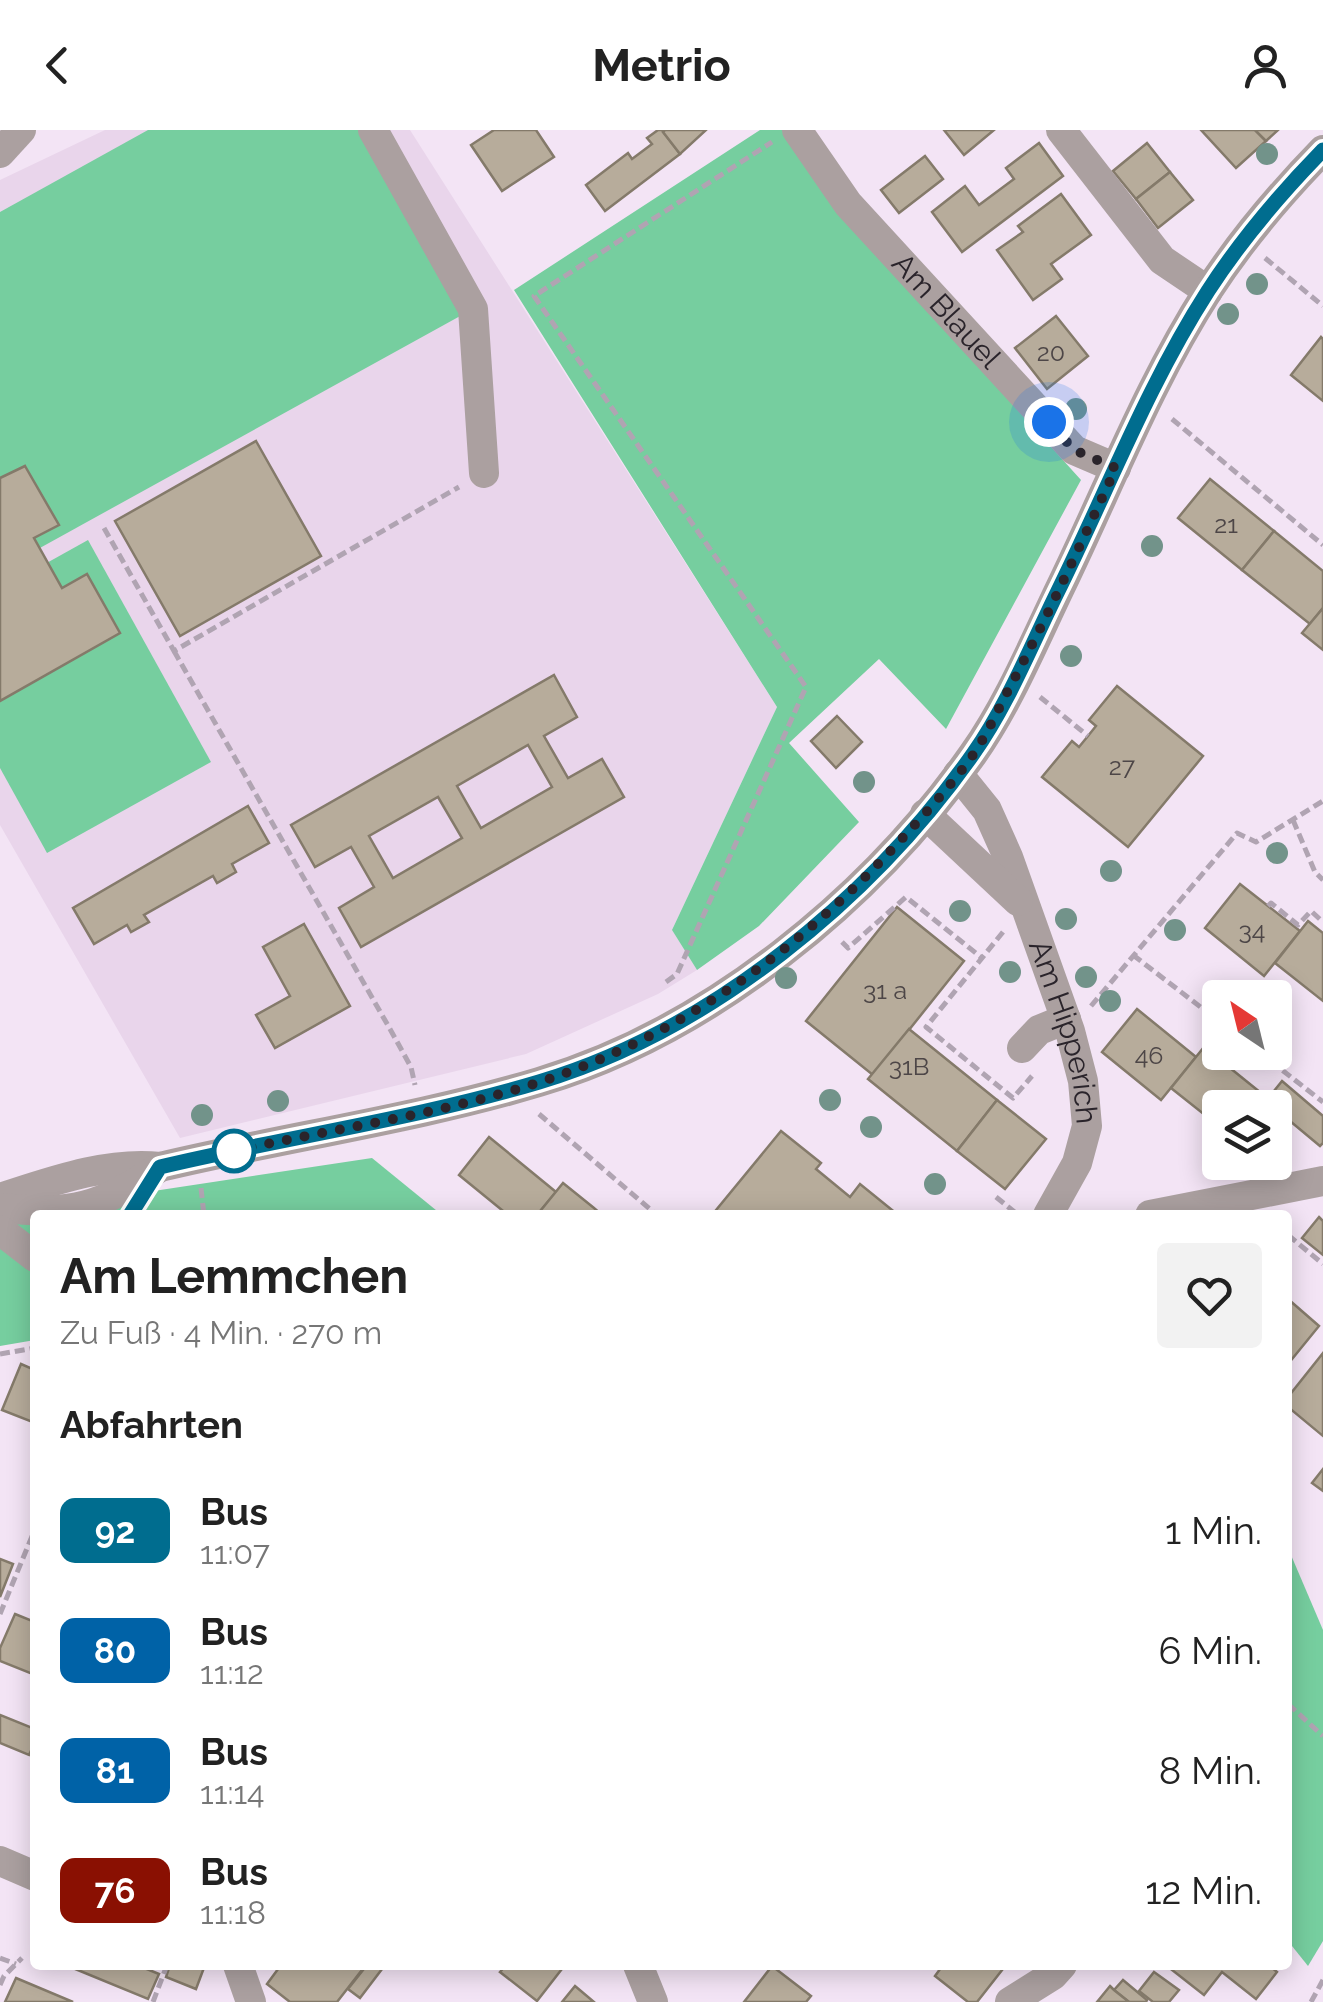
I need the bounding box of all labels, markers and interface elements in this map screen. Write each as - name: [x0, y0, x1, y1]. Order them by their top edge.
- icon: back: [30, 38, 85, 93]
- icon: person: [1238, 38, 1293, 93]
- text: Metrio: [592, 39, 731, 92]
- street label: Am Blauel: [885, 246, 1009, 376]
- house number: 20: [1037, 337, 1065, 367]
- your location: [1024, 397, 1074, 447]
- house number: 21: [1214, 509, 1238, 539]
- house number: 27: [1109, 751, 1136, 781]
- house number: 34: [1238, 915, 1266, 945]
- street label: Am Hipperich: [1022, 935, 1105, 1125]
- house number: 31 a: [863, 975, 907, 1005]
- north arrow: [1202, 980, 1292, 1070]
- map controls: [1202, 980, 1292, 1180]
- house number: 46: [1135, 1040, 1163, 1070]
- house number: 31B: [889, 1051, 929, 1081]
- button: layers: [1202, 1090, 1292, 1180]
- unlabelled marker: [213, 1130, 255, 1172]
- button: heart: [1157, 1243, 1262, 1348]
- text: Am Lemmchen: [60, 1248, 408, 1304]
- text: Zu Fuß · 4 Min. · 270 m: [60, 1314, 382, 1351]
- text: Abfahrten: [60, 1402, 243, 1447]
- text: Bus: [200, 1489, 268, 1534]
- text: 1 Min.: [1165, 1508, 1262, 1553]
- text: 92: [95, 1510, 135, 1551]
- text: 11:07: [200, 1534, 270, 1571]
- text: Bus: [200, 1609, 268, 1654]
- text: 6 Min.: [1158, 1628, 1262, 1673]
- text: 80: [94, 1630, 136, 1671]
- text: 11:12: [200, 1654, 264, 1691]
- text: Bus: [200, 1729, 268, 1774]
- text: 8 Min.: [1159, 1748, 1262, 1793]
- text: 81: [96, 1750, 134, 1791]
- text: 11:14: [200, 1774, 265, 1811]
- text: Bus: [200, 1849, 268, 1894]
- text: 12 Min.: [1145, 1868, 1262, 1913]
- text: 76: [95, 1870, 135, 1911]
- text: 11:18: [200, 1894, 266, 1931]

